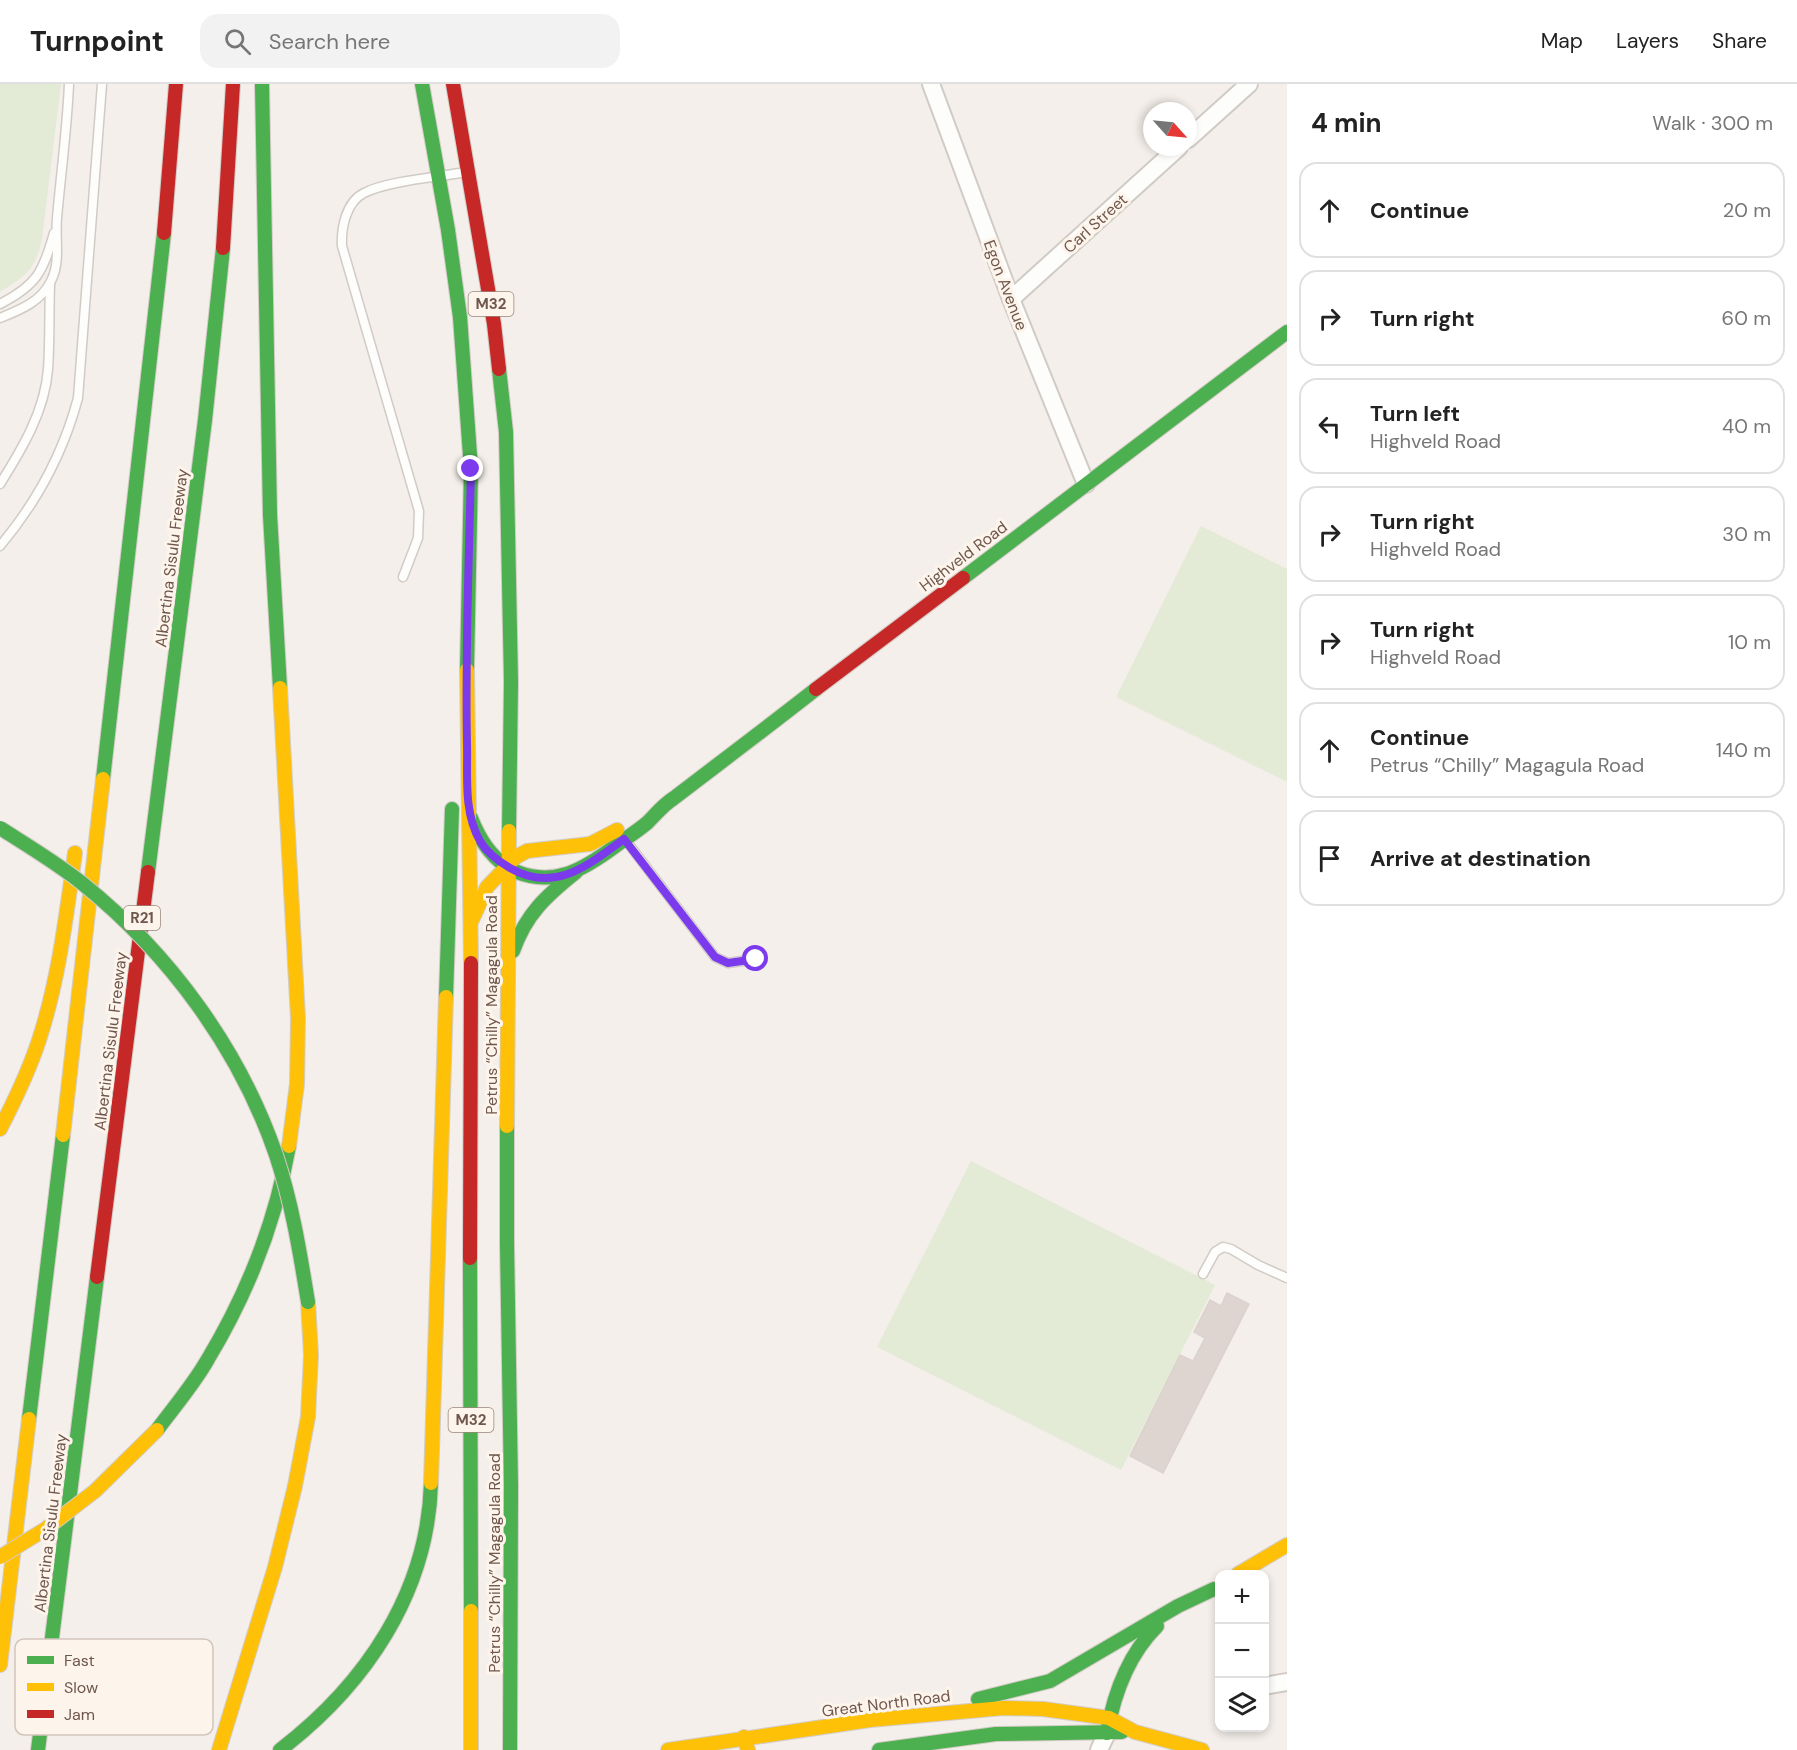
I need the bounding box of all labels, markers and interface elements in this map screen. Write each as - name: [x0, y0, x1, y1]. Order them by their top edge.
- search box: [200, 14, 620, 68]
- text: Turnpoint: [30, 23, 164, 60]
- icon: search: [221, 25, 254, 58]
- text: Search here: [269, 27, 390, 56]
- text: Map: [1541, 27, 1583, 55]
- text: Layers: [1616, 27, 1679, 55]
- text: Share: [1712, 27, 1767, 55]
- north arrow: [1143, 102, 1197, 156]
- text: 4 min: [1311, 106, 1382, 140]
- text: Walk · 300 m: [1652, 110, 1773, 136]
- street label: Carl Street: [1059, 189, 1132, 258]
- icon: ahead: [1313, 194, 1346, 227]
- text: Continue: [1370, 196, 1469, 225]
- text: 20 m: [1723, 197, 1771, 223]
- street label: Egon Avenue: [979, 237, 1032, 333]
- road number: M32: [468, 292, 514, 316]
- icon: right: [1313, 302, 1346, 335]
- text: Turn right: [1370, 304, 1475, 333]
- text: 60 m: [1722, 305, 1771, 331]
- text: Turn left: [1370, 399, 1460, 428]
- icon: left: [1313, 410, 1346, 443]
- text: 40 m: [1722, 413, 1771, 439]
- text: Highveld Road: [1370, 428, 1501, 454]
- route end: [457, 455, 483, 481]
- street label: Albertina Sisulu Freeway: [150, 467, 193, 649]
- text: Turn right: [1370, 507, 1475, 536]
- street label: Highveld Road: [915, 516, 1012, 596]
- icon: right: [1313, 518, 1346, 551]
- text: 30 m: [1722, 521, 1771, 547]
- text: Highveld Road: [1370, 536, 1501, 562]
- text: Turn right: [1370, 615, 1475, 644]
- icon: right: [1313, 626, 1346, 659]
- text: 10 m: [1728, 629, 1771, 655]
- text: Highveld Road: [1370, 644, 1501, 670]
- text: Continue: [1370, 723, 1469, 752]
- icon: ahead: [1313, 734, 1346, 767]
- text: 140 m: [1716, 737, 1771, 763]
- text: Petrus “Chilly” Magagula Road: [1370, 752, 1644, 778]
- icon: arrive: [1313, 842, 1346, 875]
- text: Arrive at destination: [1370, 844, 1591, 873]
- street label: Petrus “Chilly” Magagula Road: [481, 895, 502, 1115]
- road number: R21: [124, 906, 160, 930]
- route start: [742, 945, 768, 971]
- street label: Albertina Sisulu Freeway: [89, 950, 132, 1132]
- road number: M32: [448, 1408, 494, 1432]
- street label: Albertina Sisulu Freeway: [29, 1432, 72, 1614]
- street label: Petrus “Chilly” Magagula Road: [484, 1453, 505, 1673]
- map controls: [1215, 1570, 1269, 1732]
- button: +: [1215, 1570, 1269, 1624]
- button: −: [1215, 1624, 1269, 1678]
- legend: [15, 1639, 213, 1735]
- text: Fast: [64, 1650, 95, 1671]
- text: Slow: [64, 1677, 98, 1698]
- button: layers: [1215, 1678, 1269, 1732]
- street label: Great North Road: [821, 1685, 951, 1722]
- text: Jam: [64, 1704, 95, 1725]

